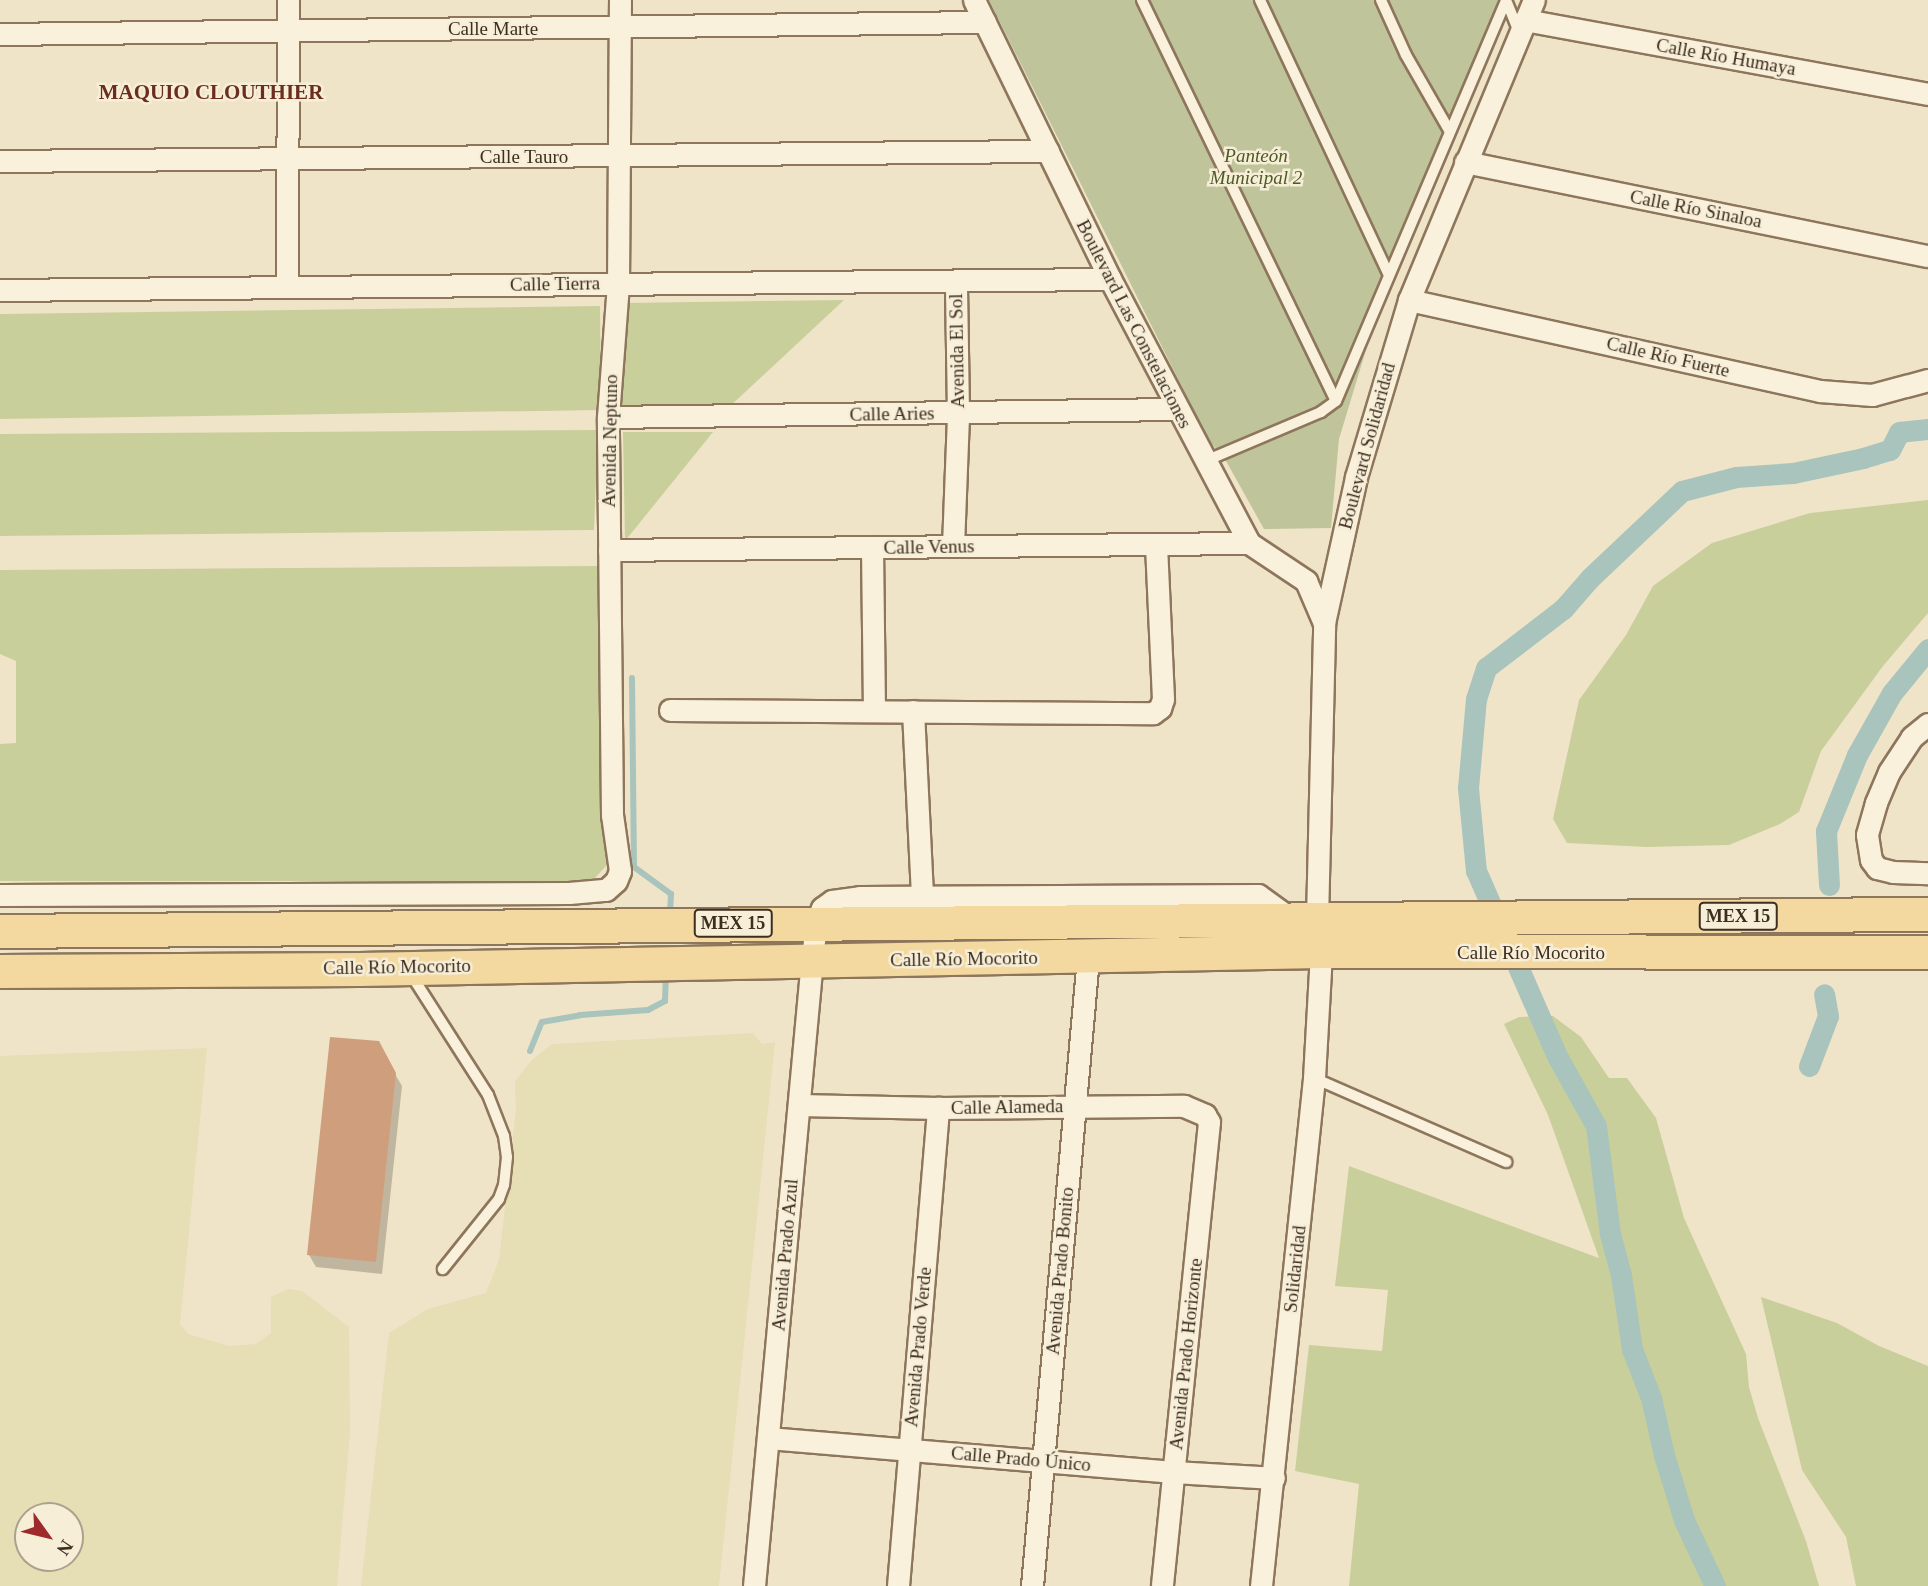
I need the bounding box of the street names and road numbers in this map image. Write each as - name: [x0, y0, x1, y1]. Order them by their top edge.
- street label: Calle Marte: [448, 18, 538, 40]
- street label: Calle Río Humaya: [1654, 33, 1798, 81]
- street label: Calle Tauro: [480, 146, 568, 168]
- street label: Calle Río Sinaloa: [1628, 185, 1764, 233]
- street label: Boulevard Las Constelaciones: [1071, 216, 1197, 432]
- street label: Calle Tierra: [510, 272, 600, 296]
- street label: Avenida El Sol: [945, 293, 969, 409]
- street label: Calle Río Fuerte: [1604, 332, 1732, 382]
- street label: Boulevard Solidaridad: [1334, 360, 1400, 532]
- street label: Avenida Neptuno: [597, 374, 623, 508]
- street label: Calle Aries: [849, 402, 935, 426]
- street label: Calle Venus: [883, 535, 975, 559]
- road number: MEX 15: [1698, 902, 1778, 931]
- road number: MEX 15: [693, 908, 773, 938]
- street label: Calle Río Mocorito: [1457, 942, 1605, 964]
- street label: Calle Río Mocorito: [890, 946, 1038, 972]
- street label: Calle Río Mocorito: [323, 954, 471, 980]
- street label: Calle Alameda: [950, 1095, 1064, 1119]
- street label: Avenida Prado Azul: [767, 1177, 803, 1333]
- street label: Avenida Prado Bonito: [1041, 1186, 1079, 1356]
- street label: Solidaridad: [1279, 1224, 1311, 1314]
- street label: Avenida Prado Horizonte: [1165, 1257, 1207, 1451]
- street label: Avenida Prado Verde: [900, 1266, 936, 1428]
- street label: Calle Prado Único: [950, 1442, 1092, 1476]

